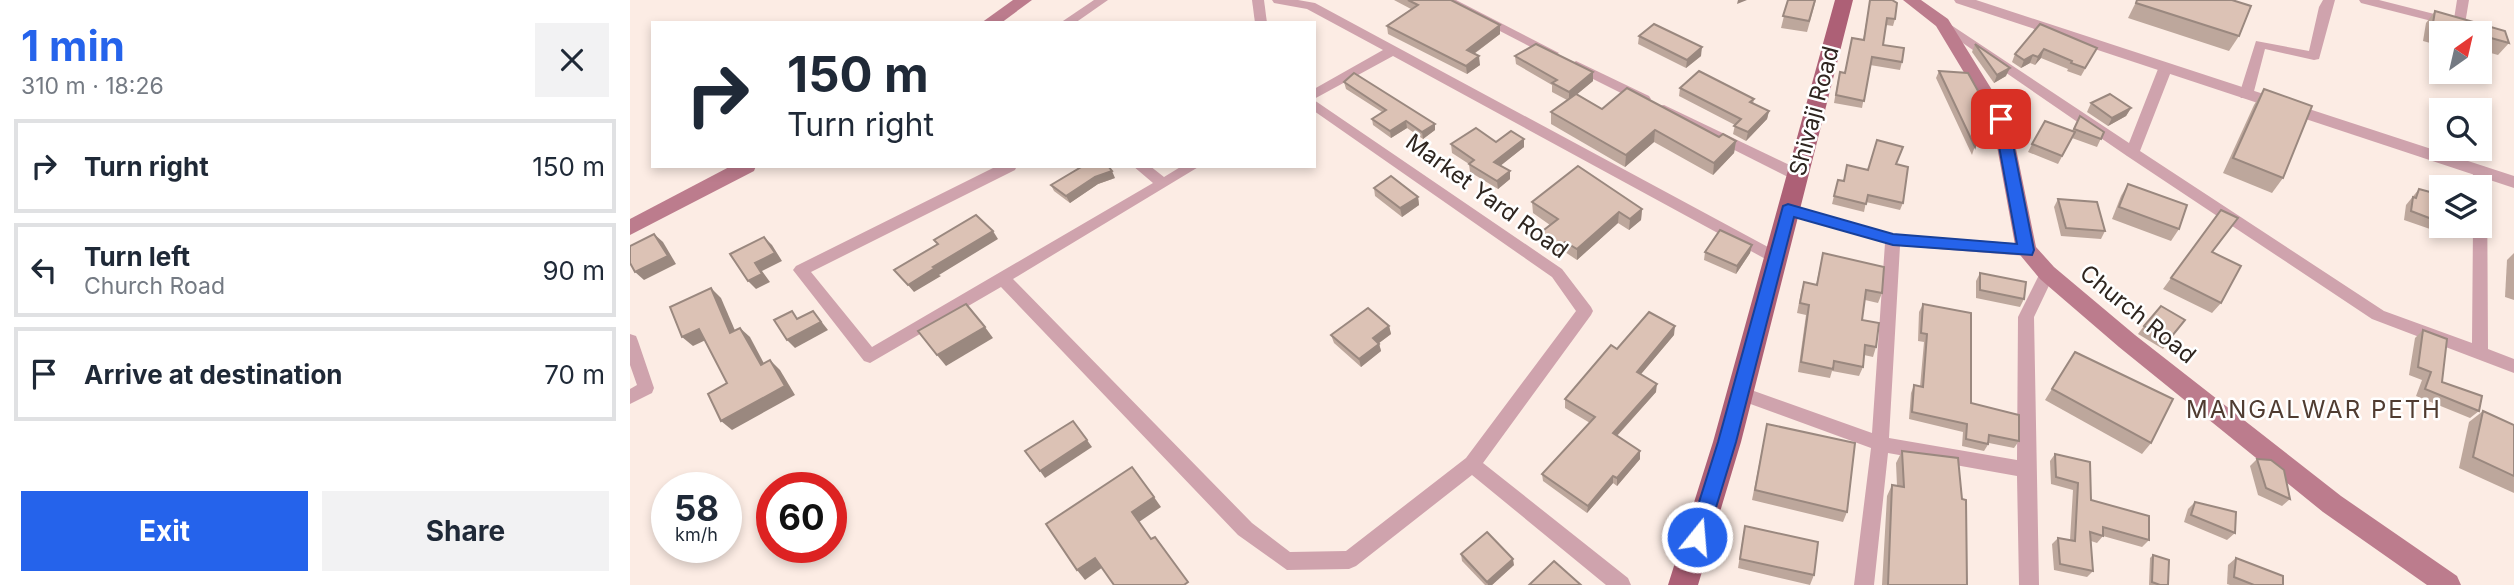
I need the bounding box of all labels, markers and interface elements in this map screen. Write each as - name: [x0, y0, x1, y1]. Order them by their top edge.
- text: 1 min: [21, 20, 125, 71]
- north arrow: [2429, 21, 2492, 84]
- map controls: [2429, 21, 2492, 238]
- button: close: [535, 23, 609, 97]
- street label: Shivaji Road: [1783, 43, 1845, 179]
- text: 150 m: [787, 45, 929, 104]
- icon: right: [672, 49, 763, 140]
- text: 310 m · 18:26: [21, 72, 164, 100]
- pin: [1971, 89, 2031, 149]
- button: search: [2429, 98, 2492, 161]
- icon: arrive: [1982, 100, 2020, 138]
- text: Turn right: [787, 105, 934, 144]
- street label: Market Yard Road: [1401, 128, 1573, 264]
- icon: right: [25, 147, 63, 185]
- text: Turn right: [84, 151, 209, 182]
- text: 150 m: [532, 151, 605, 182]
- button: layers: [2429, 175, 2492, 238]
- text: Turn left: [84, 241, 190, 272]
- icon: left: [25, 251, 63, 289]
- text: 90 m: [542, 255, 605, 286]
- street label: Church Road: [2074, 259, 2202, 369]
- text: Church Road: [84, 272, 225, 300]
- icon: arrive: [25, 355, 63, 393]
- text: Arrive at destination: [84, 359, 343, 390]
- text: 70 m: [544, 359, 605, 390]
- district label: MANGALWAR PETH: [2186, 395, 2442, 424]
- speed limit sign: 60: [756, 472, 847, 563]
- text: 58: [674, 487, 719, 529]
- button: Exit: [21, 491, 308, 571]
- button: Share: [322, 491, 609, 571]
- position arrow: [1660, 500, 1734, 574]
- text: km/h: [675, 524, 718, 545]

